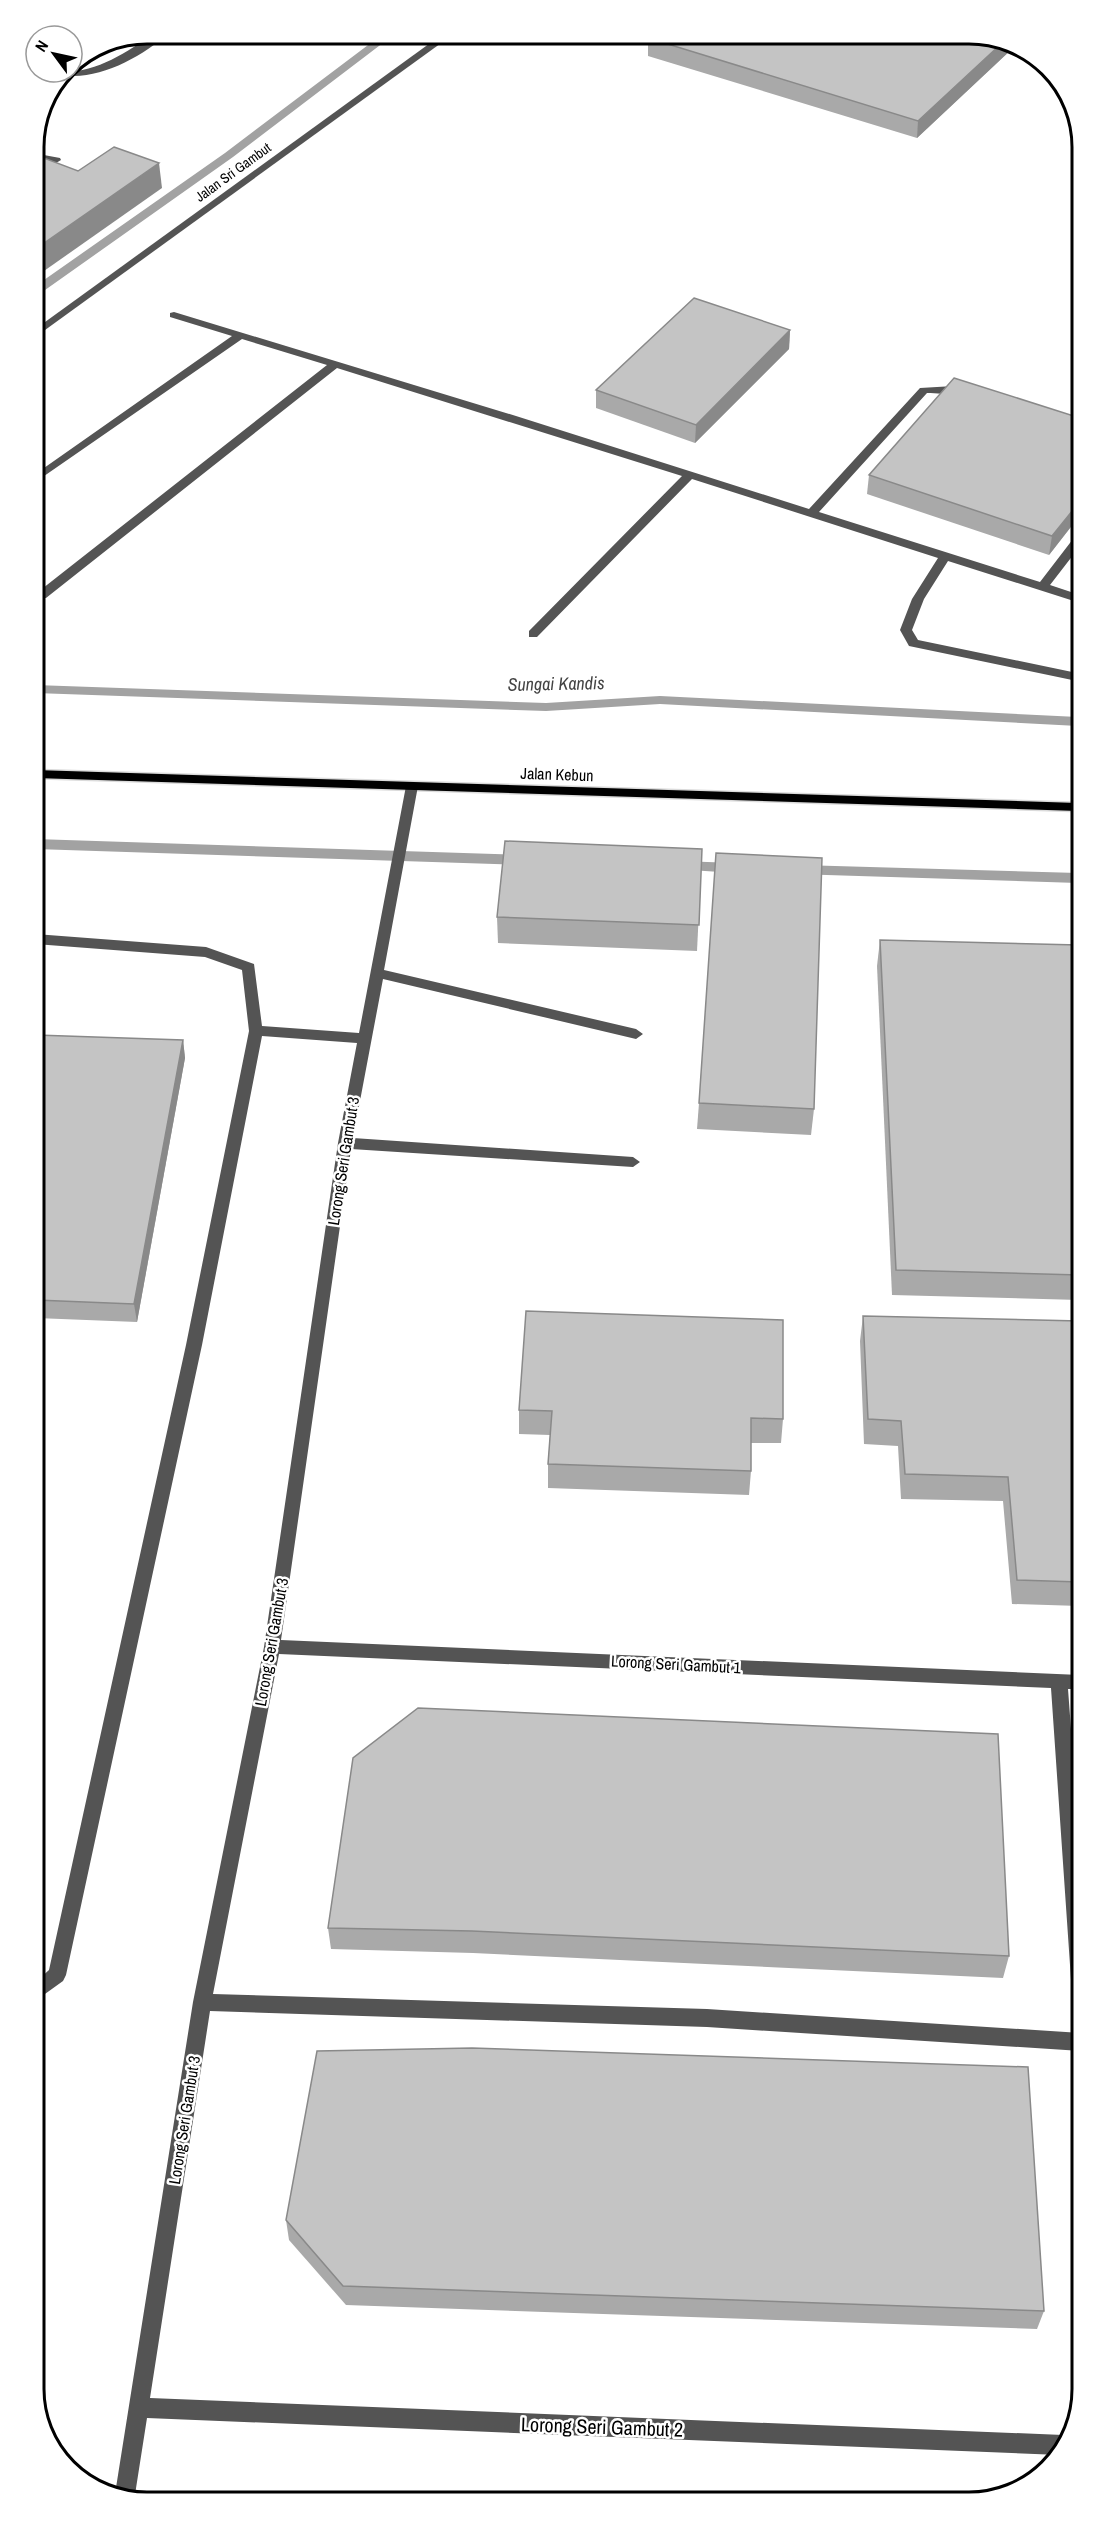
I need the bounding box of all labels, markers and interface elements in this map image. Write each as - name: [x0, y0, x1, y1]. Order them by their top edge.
- north arrow: [24, 24, 84, 84]
- text: N: [30, 36, 53, 56]
- street label: Jalan Sri Gambut: [192, 138, 274, 206]
- water label: Sungai Kandis: [507, 670, 605, 697]
- street label: Jalan Kebun: [520, 762, 594, 786]
- street label: Lorong Seri Gambut 3: [322, 1095, 364, 1227]
- street label: Lorong Seri Gambut 3: [249, 1576, 293, 1708]
- street label: Lorong Seri Gambut 1: [611, 1650, 742, 1678]
- street label: Lorong Seri Gambut 3: [163, 2054, 205, 2186]
- street label: Lorong Seri Gambut 2: [520, 2410, 684, 2443]

